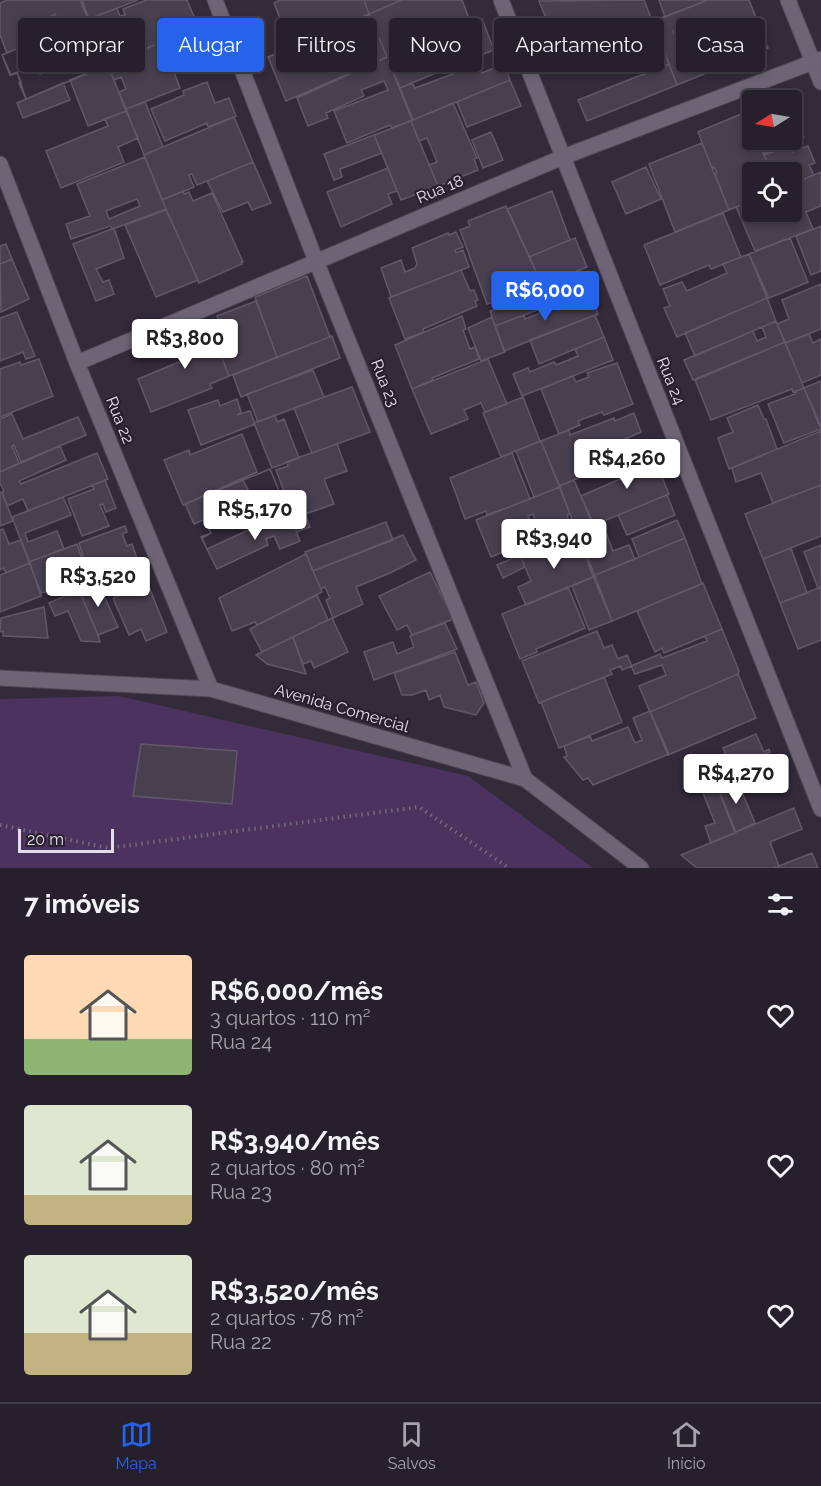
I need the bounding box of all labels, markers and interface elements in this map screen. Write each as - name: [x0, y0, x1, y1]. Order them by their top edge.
- chip: Comprar: [18, 18, 145, 72]
- chip: Alugar: [157, 18, 264, 72]
- chip: Filtros: [276, 18, 377, 72]
- chip: Novo: [389, 18, 482, 72]
- chip: Apartamento: [494, 18, 664, 72]
- chip: Casa: [676, 18, 765, 72]
- north arrow: [742, 90, 802, 150]
- map controls: [742, 90, 802, 222]
- button: locate: [742, 162, 802, 222]
- street label: Rua 18: [414, 171, 466, 207]
- pin: R$6,000: [490, 271, 600, 322]
- text: R$6,000: [505, 278, 585, 302]
- pin: R$3,800: [130, 319, 240, 370]
- text: R$3,800: [146, 326, 224, 350]
- street label: Rua 24: [653, 354, 689, 408]
- street label: Rua 23: [367, 356, 403, 410]
- street label: Rua 22: [102, 394, 138, 446]
- pin: R$4,260: [572, 439, 682, 490]
- text: R$4,260: [588, 446, 666, 470]
- pin: R$5,170: [200, 490, 310, 541]
- text: R$5,170: [217, 497, 293, 521]
- pin: R$3,940: [499, 519, 609, 570]
- text: R$3,940: [515, 526, 593, 550]
- pin: R$3,520: [43, 557, 153, 608]
- text: R$3,520: [60, 564, 136, 588]
- street label: Avenida Comercial: [273, 680, 412, 736]
- pin: R$4,270: [681, 754, 791, 805]
- text: R$4,270: [698, 761, 774, 785]
- scale bar: [18, 826, 114, 854]
- text: 20 m: [27, 830, 64, 849]
- icon: filters: [764, 888, 797, 921]
- text: 7 imóveis: [24, 889, 140, 919]
- text: R$6,000/mês: [210, 976, 383, 1006]
- icon: home: [72, 979, 144, 1051]
- icon: heart: [764, 999, 797, 1032]
- text: 3 quartos · 110 m²: [210, 1006, 371, 1030]
- text: Rua 24: [210, 1030, 272, 1054]
- text: R$3,940/mês: [210, 1126, 380, 1156]
- icon: home: [72, 1129, 144, 1201]
- icon: heart: [764, 1149, 797, 1182]
- text: 2 quartos · 80 m²: [210, 1156, 365, 1180]
- text: Rua 23: [210, 1180, 272, 1204]
- text: R$3,520/mês: [210, 1276, 379, 1306]
- icon: home: [72, 1279, 144, 1351]
- icon: heart: [764, 1299, 797, 1332]
- text: 2 quartos · 78 m²: [210, 1306, 364, 1330]
- text: Rua 22: [210, 1330, 272, 1354]
- tab: Mapa: [116, 1418, 157, 1473]
- tab: Salvos: [388, 1418, 436, 1473]
- tab: Início: [667, 1418, 705, 1473]

